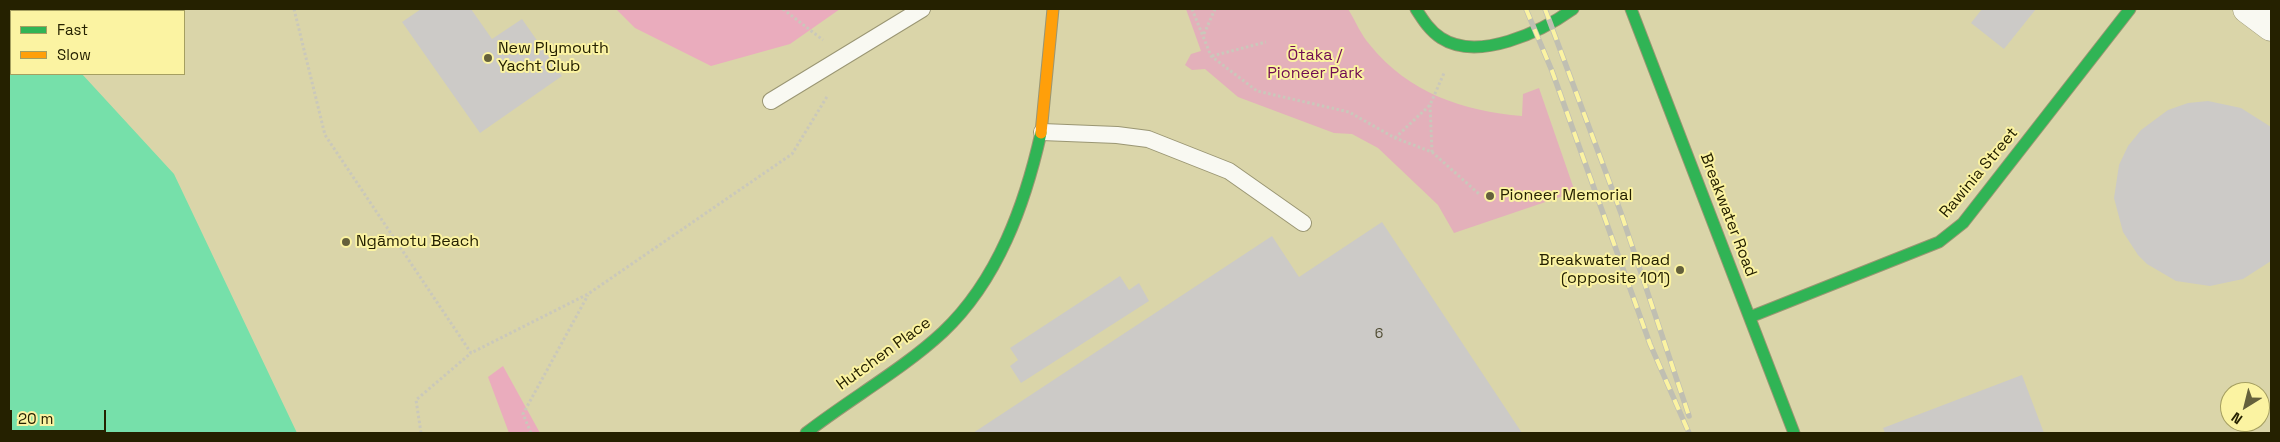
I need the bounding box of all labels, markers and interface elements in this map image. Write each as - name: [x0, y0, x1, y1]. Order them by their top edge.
- legend: [10, 10, 185, 75]
- text: Fast: [57, 20, 88, 39]
- place label: New Plymouth Yacht Club: [498, 39, 609, 77]
- text: Slow: [57, 45, 91, 64]
- park label: Ōtaka / Pioneer Park: [1267, 46, 1363, 84]
- marker: New Plymouth Yacht Club: [482, 52, 494, 64]
- street label: Rawinia Street: [1936, 124, 2022, 222]
- street label: Breakwater Road: [1696, 150, 1760, 280]
- place label: Pioneer Memorial: [1500, 186, 1632, 206]
- marker: Pioneer Memorial: [1484, 190, 1496, 202]
- place label: Ngāmotu Beach: [356, 232, 479, 252]
- marker: Ngāmotu Beach: [340, 236, 352, 248]
- place label: Breakwater Road (opposite 101): [1539, 251, 1670, 289]
- marker: Breakwater Road (opposite 101): [1674, 264, 1686, 276]
- street label: Hutchen Place: [833, 313, 935, 395]
- house number: 6: [1375, 326, 1383, 342]
- north arrow: [2220, 382, 2270, 432]
- scale bar: [12, 400, 109, 432]
- text: N: [2228, 408, 2246, 428]
- text: 20 m: [18, 409, 53, 428]

